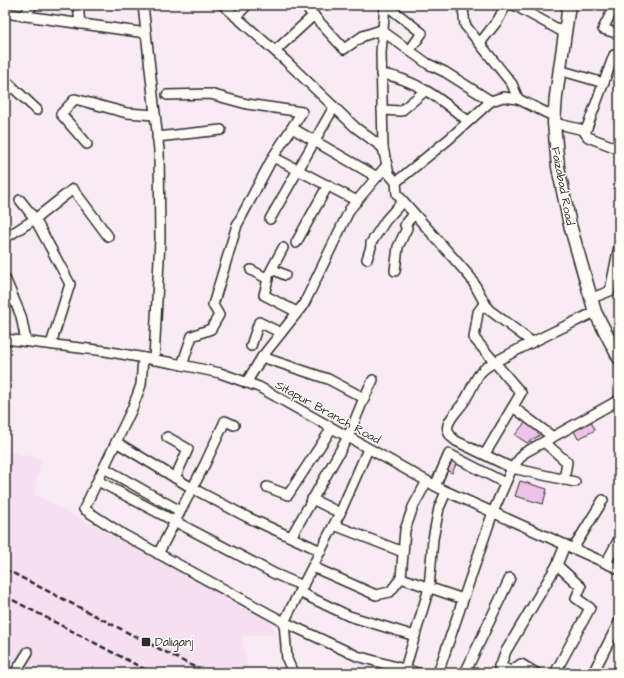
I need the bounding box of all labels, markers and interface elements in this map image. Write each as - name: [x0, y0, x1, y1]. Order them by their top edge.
- street label: Faizabad Road: [547, 145, 578, 227]
- street label: Sitapur Branch Road: [272, 376, 383, 448]
- place label: Daliganj: [155, 634, 194, 652]
- marker: Daliganj: [140, 636, 152, 648]

